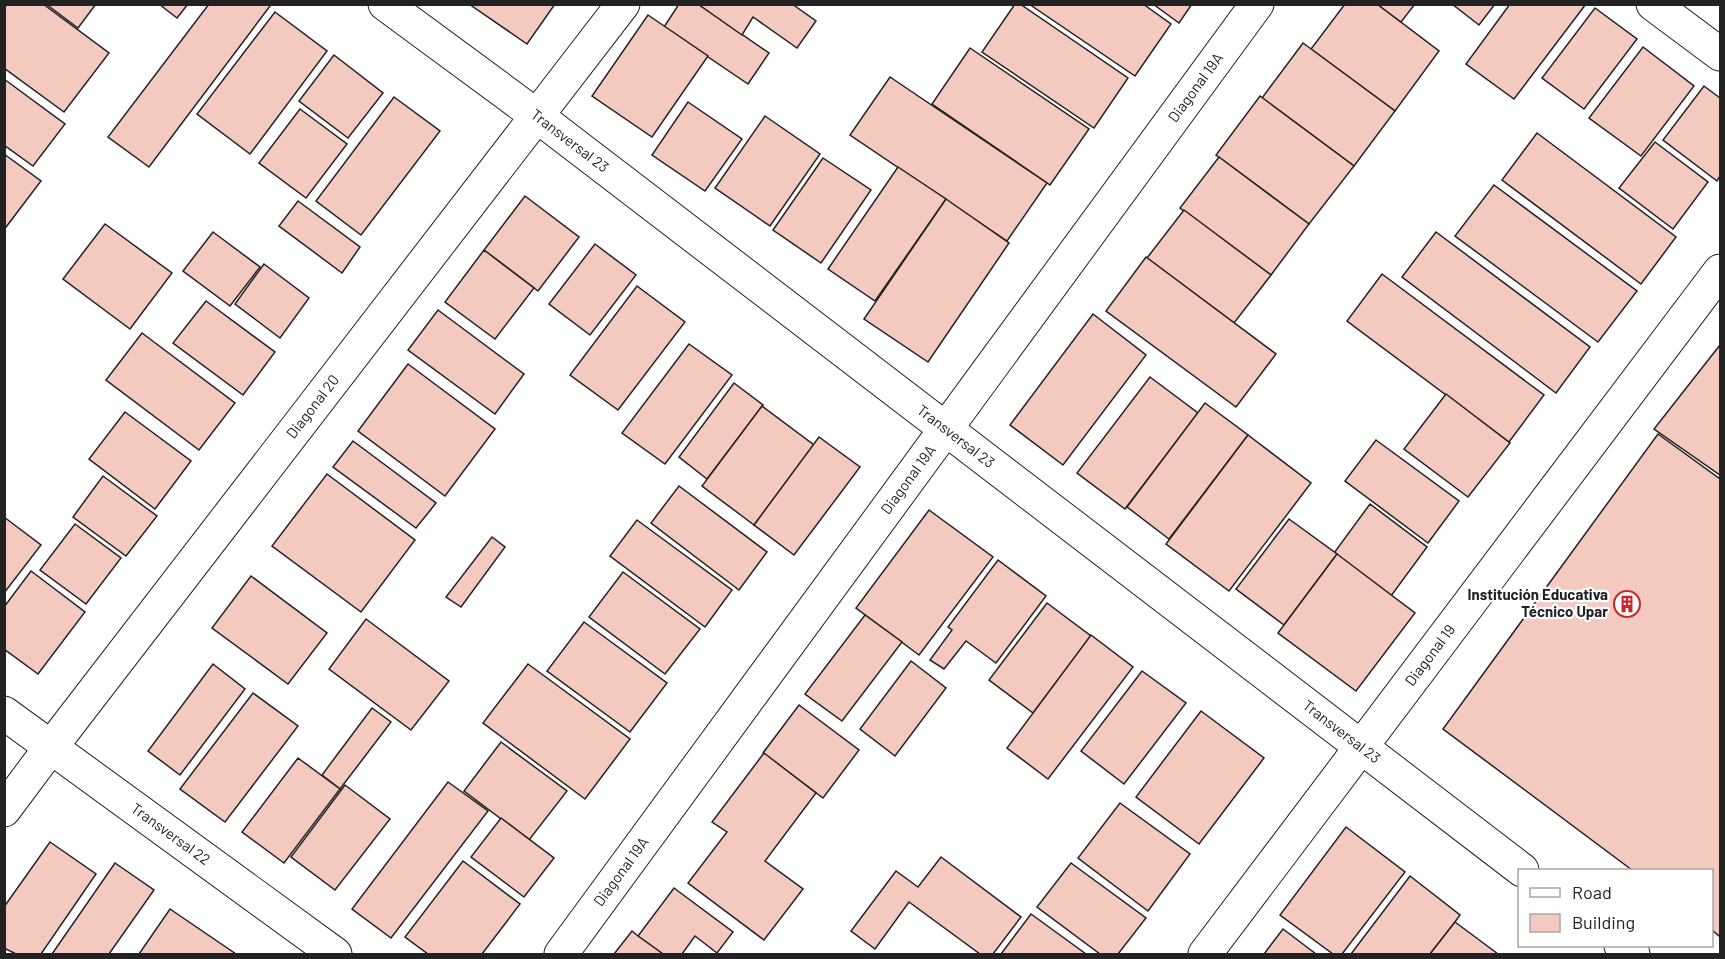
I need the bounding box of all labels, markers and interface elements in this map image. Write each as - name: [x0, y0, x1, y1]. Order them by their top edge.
- street label: Diagonal 19A: [1164, 49, 1226, 125]
- street label: Transversal 23: [528, 105, 613, 176]
- street label: Diagonal 20: [282, 371, 342, 442]
- street label: Transversal 23: [914, 400, 999, 471]
- street label: Diagonal 19A: [876, 441, 939, 517]
- place label: Institución Educativa Técnico Upar: [1468, 585, 1608, 620]
- building icon: Institución Educativa Técnico Upar: [1612, 589, 1642, 619]
- street label: Diagonal 19: [1400, 620, 1458, 689]
- street label: Transversal 23: [1300, 696, 1385, 766]
- street label: Transversal 22: [128, 799, 214, 868]
- street label: Diagonal 19A: [589, 833, 652, 909]
- legend: [1518, 869, 1713, 947]
- text: Road: [1572, 881, 1612, 903]
- text: Building: [1572, 911, 1635, 933]

